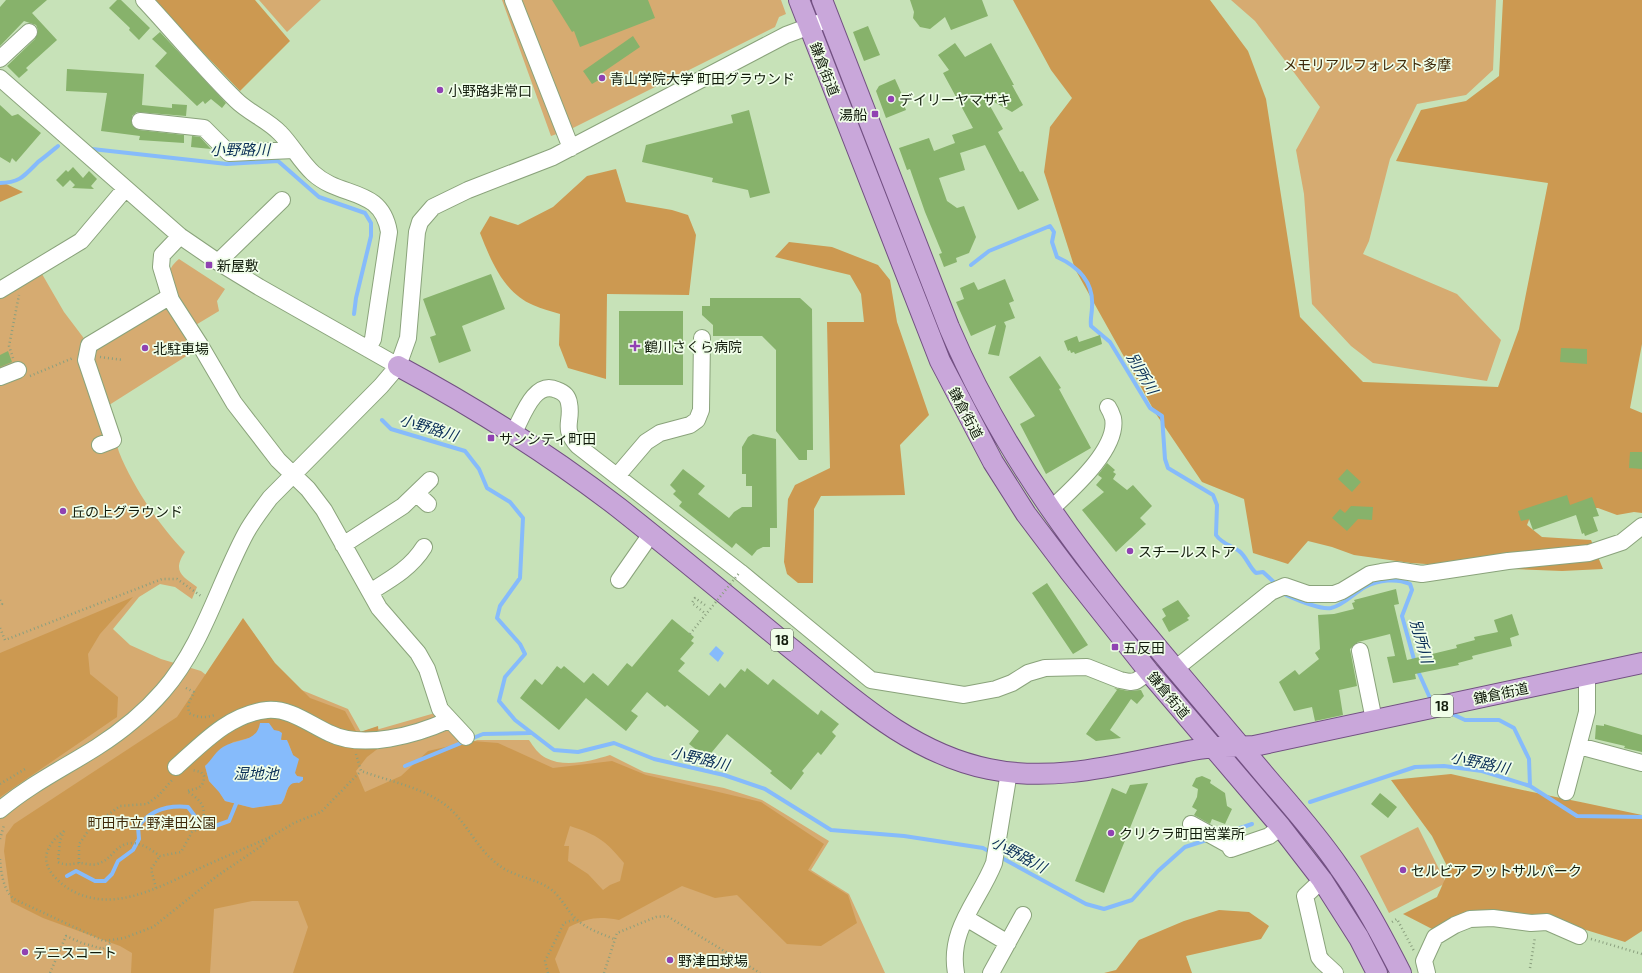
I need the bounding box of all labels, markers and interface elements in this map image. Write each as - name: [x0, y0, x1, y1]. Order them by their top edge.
- street label: 鎌倉街道: [807, 40, 843, 98]
- park label: メモリアルフォレスト多摩: [1283, 56, 1451, 73]
- place label: 青山学院大学 町田グラウンド: [610, 70, 795, 87]
- marker: 青山学院大学 町田グラウンド: [597, 73, 607, 83]
- place label: 小野路非常口: [448, 82, 532, 99]
- marker: 小野路非常口: [435, 85, 445, 95]
- place label: デイリーヤマザキ: [899, 91, 1011, 108]
- marker: デイリーヤマザキ: [886, 94, 896, 104]
- place label: 湯船: [839, 106, 867, 123]
- marker: 湯船: [870, 109, 880, 119]
- water label: 小野路川: [210, 140, 272, 158]
- place label: 新屋敷: [217, 257, 259, 274]
- marker: 新屋敷: [204, 260, 214, 270]
- place label: 鶴川さくら病院: [644, 338, 742, 355]
- place label: 北駐車場: [153, 340, 209, 357]
- marker: 鶴川さくら病院: [629, 340, 641, 352]
- marker: 北駐車場: [140, 343, 150, 353]
- water label: 別所川: [1124, 349, 1163, 399]
- street label: 鎌倉街道: [945, 384, 987, 442]
- water label: 小野路川: [398, 410, 462, 445]
- place label: サンシティ町田: [499, 430, 596, 447]
- marker: サンシティ町田: [486, 433, 496, 443]
- place label: 丘の上グラウンド: [71, 503, 183, 520]
- marker: 丘の上グラウンド: [58, 506, 68, 516]
- place label: スチールストア: [1138, 543, 1236, 560]
- marker: スチールストア: [1125, 546, 1135, 556]
- water label: 別所川: [1407, 617, 1437, 667]
- road number: 18: [771, 629, 793, 651]
- place label: 五反田: [1123, 639, 1165, 656]
- marker: 五反田: [1110, 642, 1120, 652]
- street label: 鎌倉街道: [1144, 668, 1194, 722]
- street label: 鎌倉街道: [1472, 679, 1530, 707]
- road number: 18: [1431, 695, 1453, 717]
- water label: 小野路川: [669, 742, 733, 774]
- water label: 小野路川: [1449, 747, 1513, 777]
- water label: 湿地池: [233, 764, 280, 782]
- park label: 町田市立 野津田公園: [87, 814, 217, 831]
- place label: クリクラ町田営業所: [1119, 825, 1245, 842]
- marker: クリクラ町田営業所: [1106, 828, 1116, 838]
- water label: 小野路川: [988, 832, 1051, 877]
- place label: セルビア フットサルパーク: [1411, 862, 1582, 879]
- marker: セルビア フットサルパーク: [1398, 865, 1408, 875]
- place label: テニスコート: [33, 944, 117, 961]
- marker: テニスコート: [20, 947, 30, 957]
- place label: 野津田球場: [678, 952, 748, 969]
- marker: 野津田球場: [665, 955, 675, 965]

